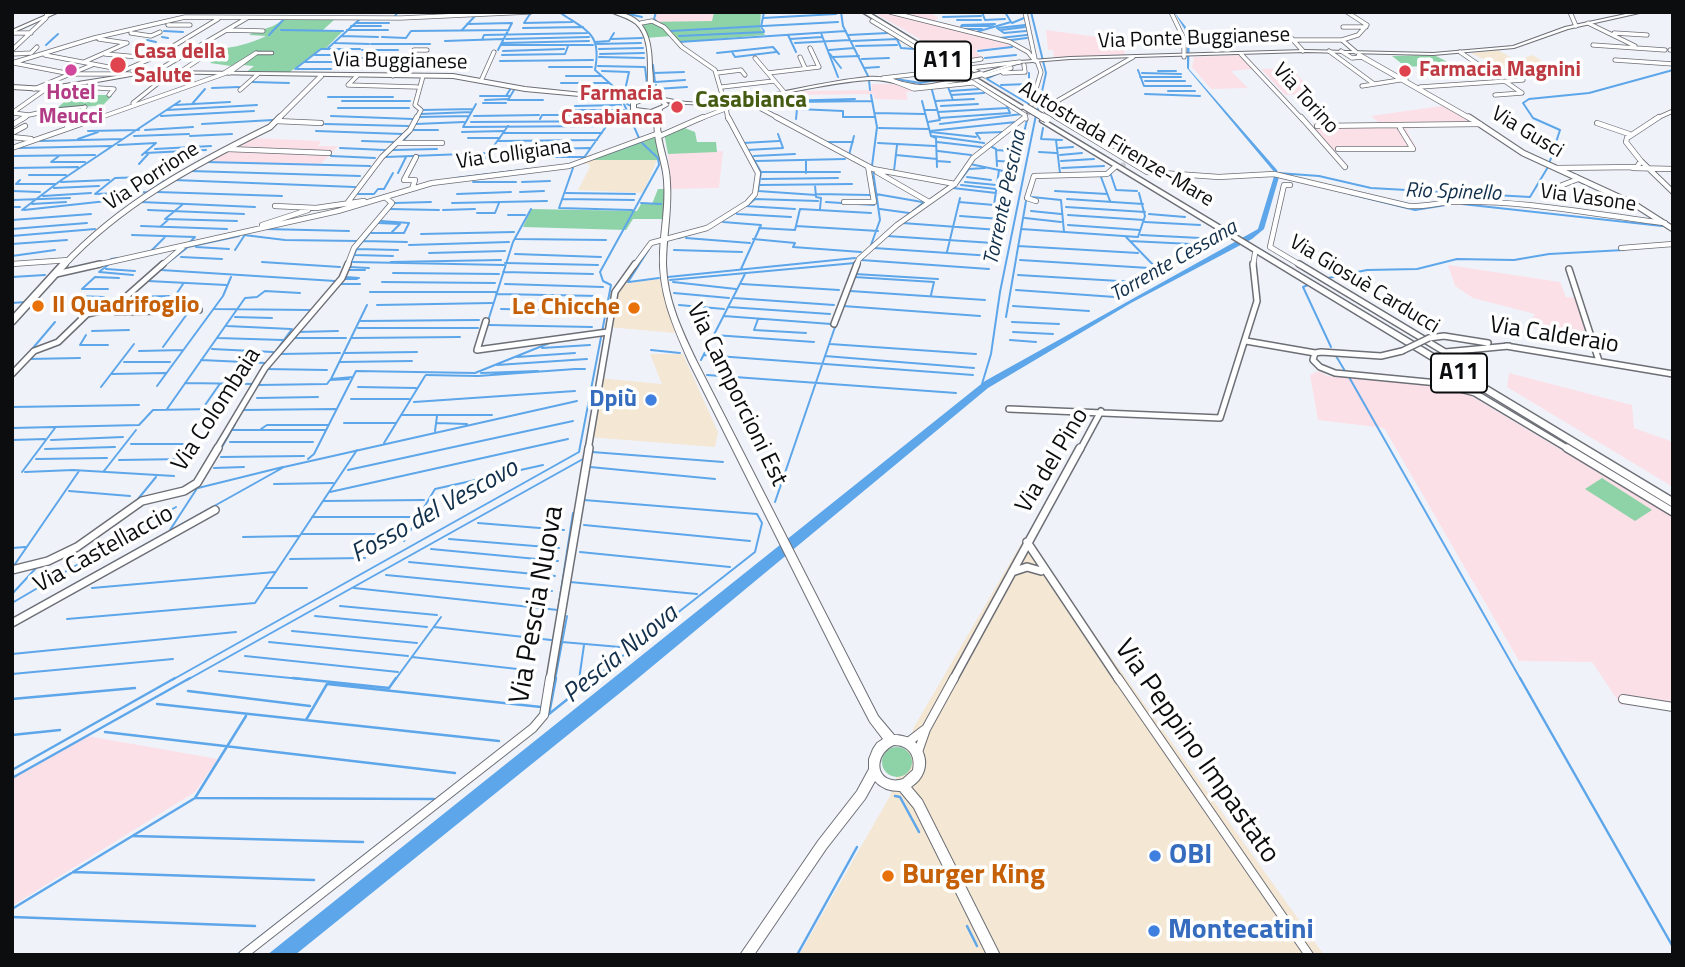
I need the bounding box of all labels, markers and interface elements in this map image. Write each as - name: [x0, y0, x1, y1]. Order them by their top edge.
- street label: Via Ponte Buggianese: [1097, 23, 1291, 55]
- place label: Casa della Salute: [134, 40, 226, 90]
- road number: A11: [915, 41, 971, 80]
- street label: Via Buggianese: [332, 48, 468, 76]
- marker: Casa della Salute: [108, 55, 128, 75]
- street label: Via Torino: [1267, 58, 1343, 140]
- place label: Farmacia Magnini: [1419, 58, 1581, 84]
- marker: Hotel Meucci: [63, 62, 79, 78]
- marker: Farmacia Magnini: [1397, 63, 1413, 79]
- street label: Autostrada Firenze-Mare: [1014, 77, 1218, 213]
- place label: Hotel Meucci: [39, 81, 103, 131]
- place label: Farmacia Casabianca: [561, 82, 663, 132]
- district label: Casabianca: [695, 87, 807, 115]
- marker: Farmacia Casabianca: [669, 99, 685, 115]
- street label: Via Gusci: [1486, 102, 1568, 164]
- water label: Torrente Pescina: [979, 129, 1033, 267]
- street label: Via Colligiana: [455, 134, 573, 176]
- street label: Via Porrione: [100, 137, 204, 217]
- water label: Rio Spinello: [1405, 179, 1501, 207]
- street label: Via Vasone: [1538, 180, 1638, 218]
- water label: Torrente Cessana: [1106, 216, 1242, 308]
- street label: Via Giosuè Carducci: [1284, 230, 1444, 340]
- place label: Il Quadrifoglio: [52, 292, 200, 320]
- place label: Le Chicche: [512, 294, 620, 322]
- marker: Il Quadrifoglio: [30, 298, 46, 314]
- street label: Via Camporcioni Est: [679, 299, 793, 491]
- marker: Le Chicche: [626, 300, 642, 316]
- street label: Via Calderaio: [1487, 312, 1621, 360]
- street label: Via Colombaia: [166, 343, 268, 477]
- road number: A11: [1431, 354, 1487, 392]
- place label: Dpiù: [589, 386, 637, 414]
- marker: Dpiù: [643, 392, 659, 408]
- street label: Via del Pino: [1010, 403, 1096, 519]
- water label: Fosso del Vescovo: [346, 453, 524, 571]
- street label: Via Castellaccio: [29, 500, 179, 600]
- street label: Via Pescia Nuova: [504, 503, 572, 707]
- water label: Pescia Nuova: [557, 599, 685, 711]
- street label: Via Peppino Impastato: [1106, 634, 1286, 870]
- place label: OBI: [1169, 839, 1212, 873]
- marker: OBI: [1147, 848, 1163, 864]
- place label: Burger King: [902, 859, 1045, 893]
- marker: Burger King: [880, 868, 896, 884]
- place label: Montecatini: [1168, 914, 1314, 948]
- marker: Montecatini: [1146, 923, 1162, 939]

